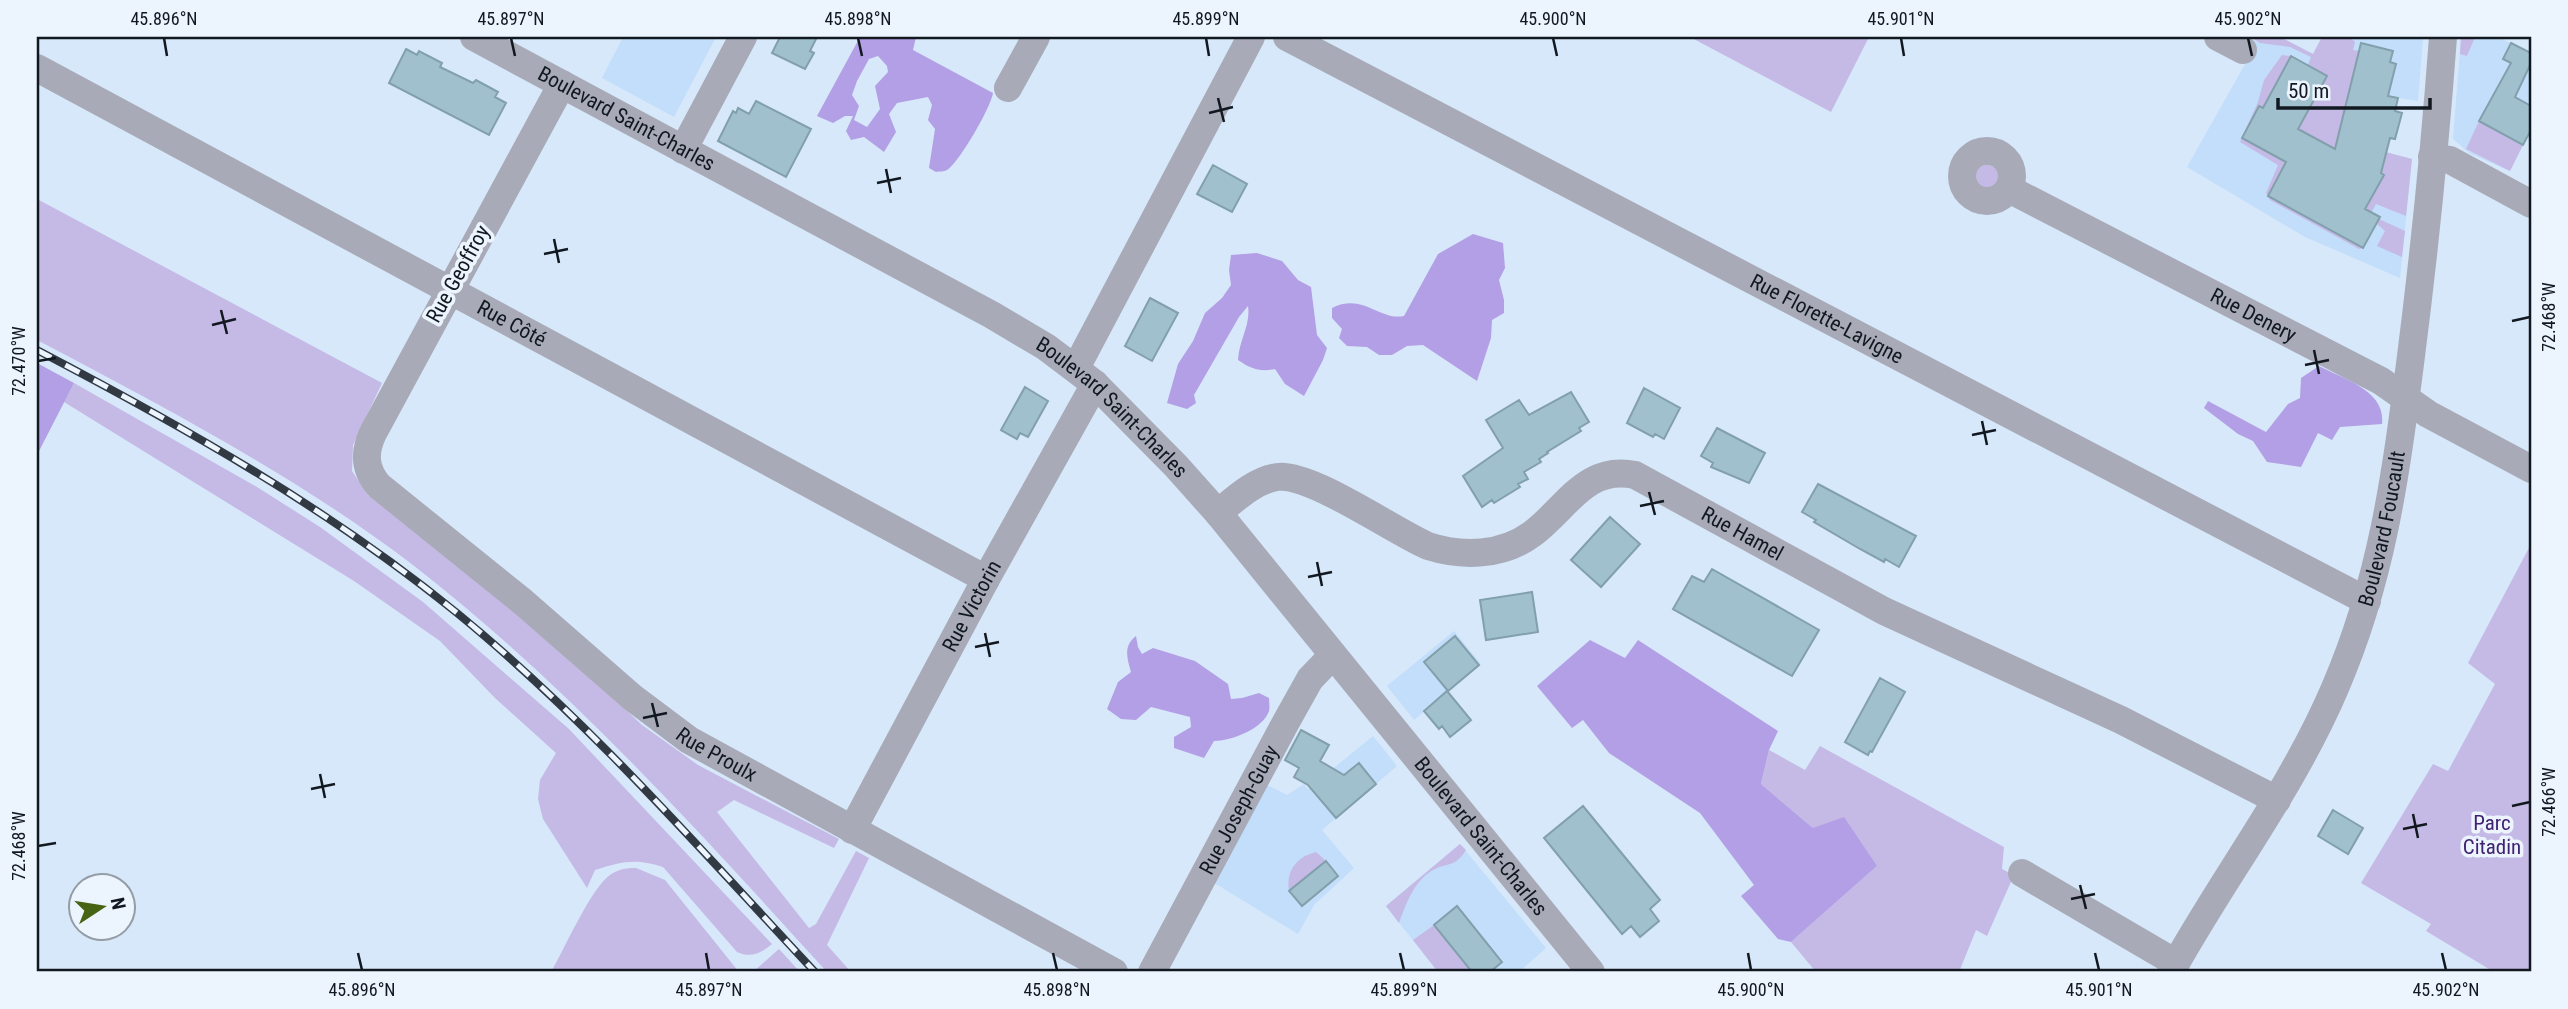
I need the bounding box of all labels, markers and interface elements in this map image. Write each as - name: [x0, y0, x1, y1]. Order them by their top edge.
- text: 45.896°N: [130, 8, 198, 29]
- text: 45.897°N: [477, 8, 545, 29]
- text: 45.898°N: [824, 8, 892, 29]
- text: 45.899°N: [1172, 8, 1240, 29]
- text: 45.900°N: [1519, 8, 1587, 29]
- text: 45.901°N: [1867, 8, 1935, 29]
- text: 45.902°N: [2214, 8, 2282, 29]
- street label: Boulevard Saint-Charles: [534, 62, 719, 176]
- scale bar: [2278, 66, 2430, 110]
- text: 50 m: [2288, 79, 2329, 103]
- street label: Rue Geoffroy: [421, 221, 495, 327]
- street label: Rue Florette-Lavigne: [1746, 269, 1907, 369]
- text: 72.468°W: [2538, 282, 2559, 352]
- street label: Rue Denery: [2206, 283, 2301, 347]
- street label: Rue Côté: [473, 295, 550, 352]
- text: 72.470°W: [8, 326, 29, 396]
- street label: Boulevard Saint-Charles: [1032, 332, 1192, 482]
- street label: Boulevard Foucault: [2353, 449, 2410, 609]
- street label: Rue Hamel: [1697, 502, 1787, 566]
- street label: Rue Victorin: [937, 556, 1006, 656]
- street label: Rue Proulx: [671, 722, 761, 787]
- street label: Rue Joseph-Guay: [1195, 741, 1283, 879]
- street label: Boulevard Saint-Charles: [1409, 752, 1552, 920]
- text: 72.466°W: [2538, 767, 2559, 837]
- text: 72.468°W: [8, 811, 29, 881]
- park label: Parc Citadin: [2463, 811, 2521, 859]
- north arrow: [66, 872, 136, 942]
- text: N: [106, 895, 131, 912]
- text: 45.896°N: [328, 979, 396, 1000]
- text: 45.897°N: [675, 979, 743, 1000]
- text: 45.898°N: [1023, 979, 1091, 1000]
- text: 45.899°N: [1370, 979, 1438, 1000]
- text: 45.900°N: [1717, 979, 1785, 1000]
- text: 45.901°N: [2065, 979, 2133, 1000]
- text: 45.902°N: [2412, 979, 2480, 1000]

